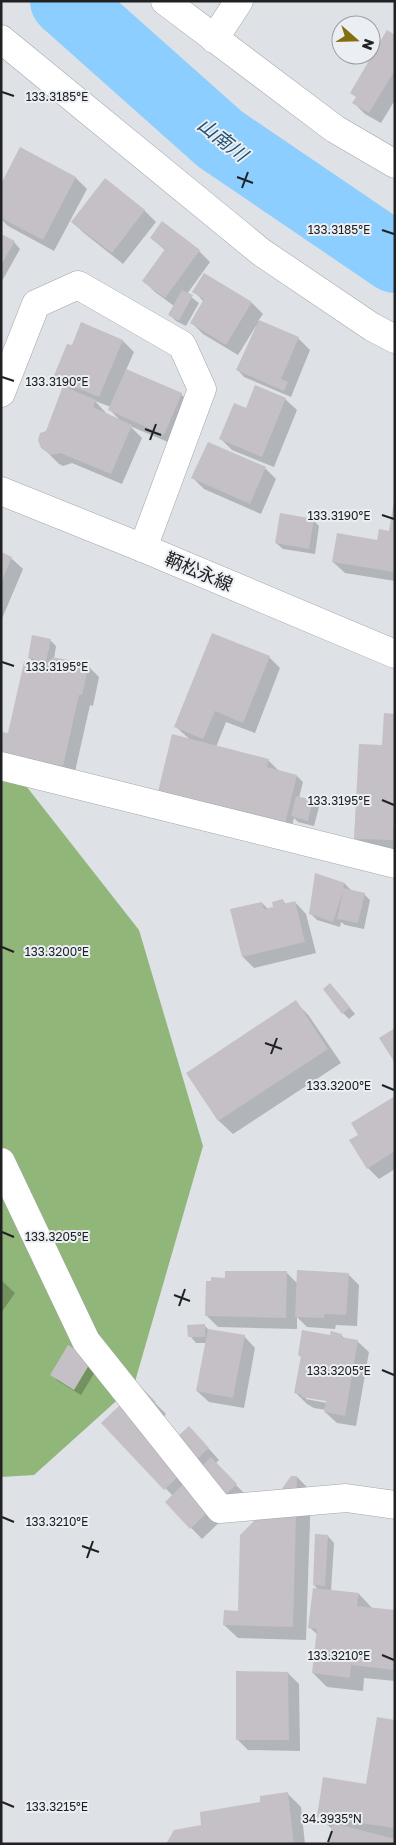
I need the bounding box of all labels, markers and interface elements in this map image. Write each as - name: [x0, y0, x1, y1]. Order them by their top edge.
- north arrow: [331, 15, 381, 65]
- text: N: [359, 37, 378, 53]
- text: 133.3185°E: [26, 89, 88, 104]
- water label: 山南川: [193, 112, 254, 167]
- text: 133.3185°E: [308, 222, 370, 237]
- text: 133.3190°E: [25, 374, 89, 389]
- text: 133.3190°E: [307, 508, 371, 523]
- street label: 鞆松永線: [162, 547, 236, 595]
- text: 133.3195°E: [26, 659, 88, 674]
- text: 133.3195°E: [308, 793, 370, 808]
- text: 133.3200°E: [25, 944, 89, 959]
- text: 133.3200°E: [307, 1078, 371, 1093]
- text: 133.3205°E: [25, 1229, 89, 1244]
- text: 133.3205°E: [307, 1363, 371, 1378]
- text: 133.3210°E: [26, 1514, 88, 1529]
- text: 133.3210°E: [308, 1648, 370, 1663]
- text: 133.3215°E: [26, 1799, 88, 1814]
- text: 34.3935°N: [302, 1811, 362, 1826]

